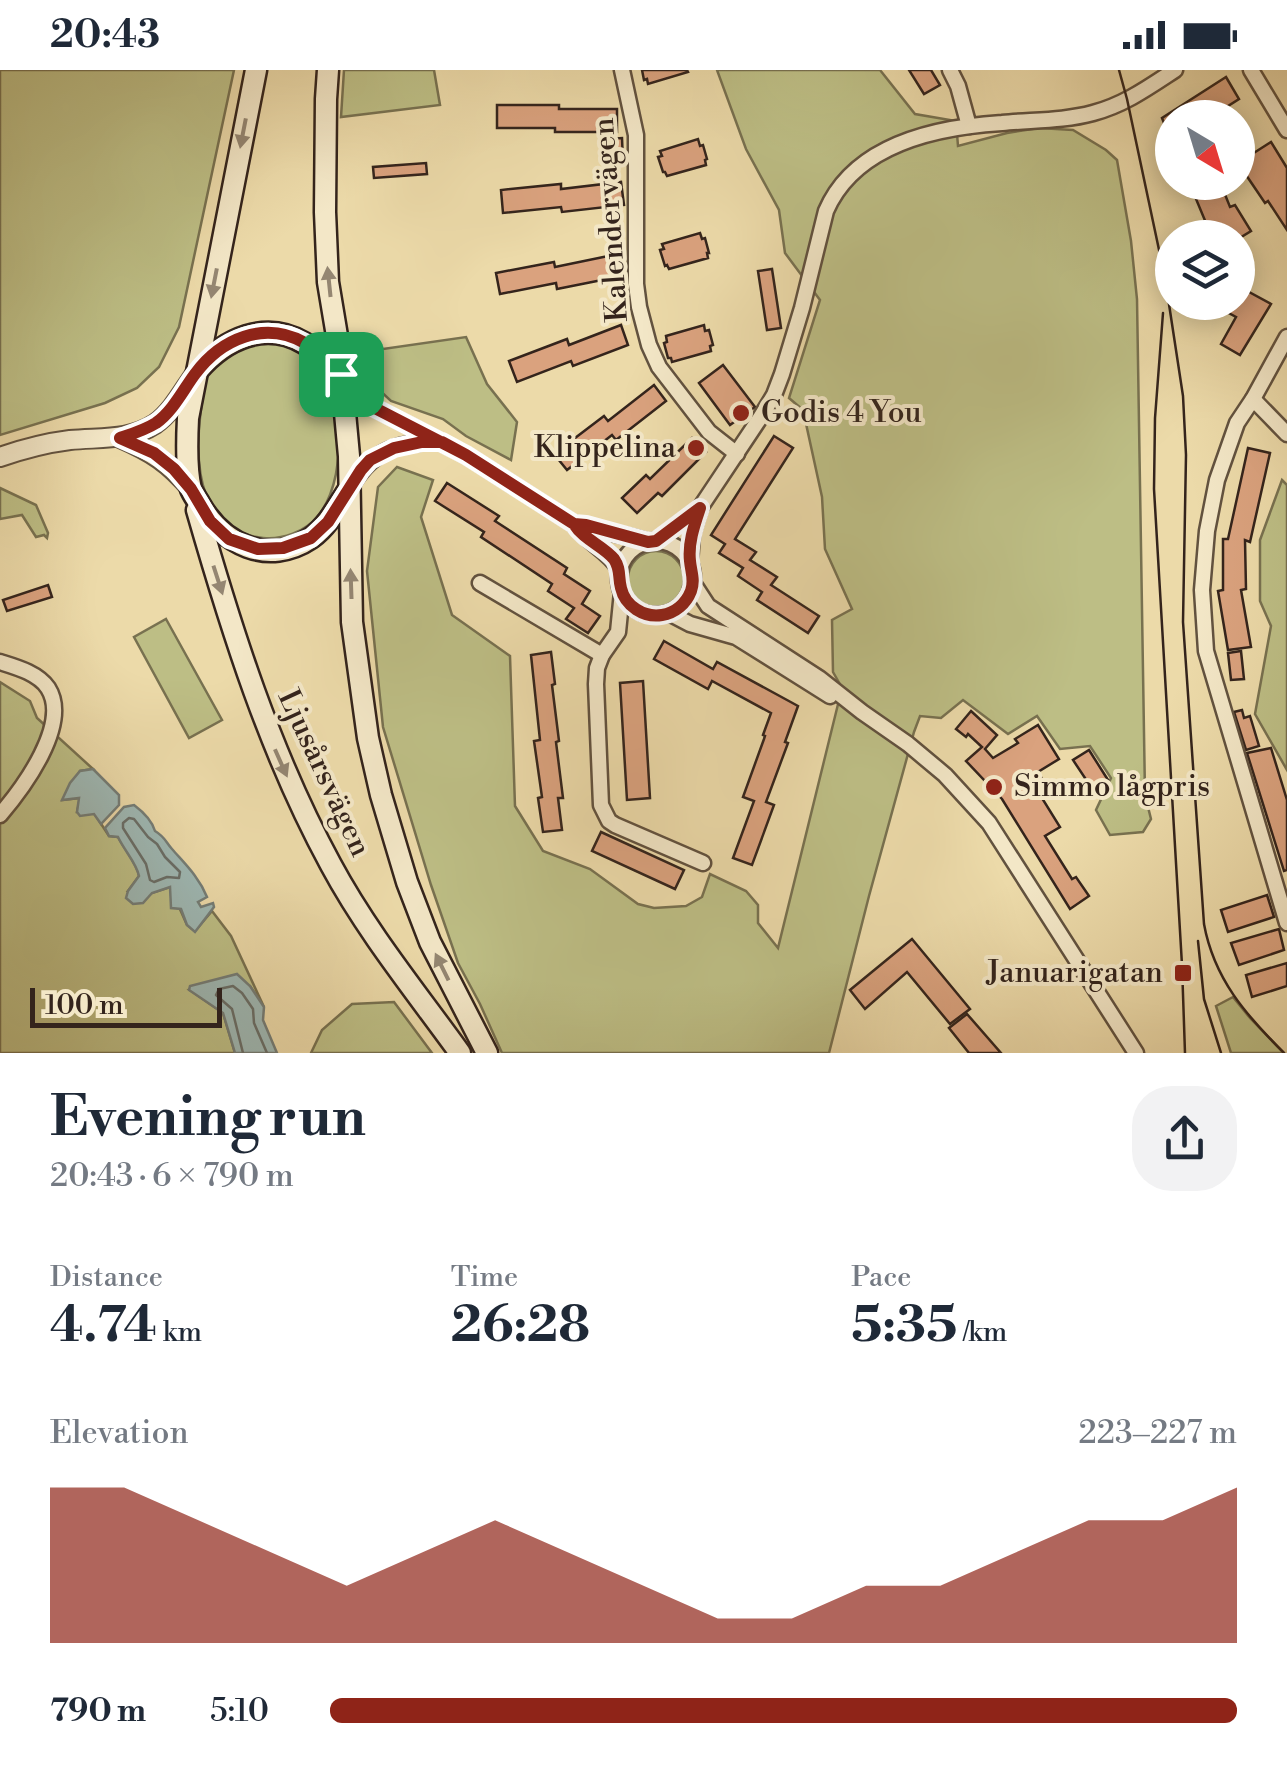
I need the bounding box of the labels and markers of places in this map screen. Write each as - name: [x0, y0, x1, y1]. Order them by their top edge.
- pin: [299, 332, 384, 417]
- place label: Godis 4 You: [761, 394, 922, 432]
- marker: Godis 4 You: [730, 402, 752, 424]
- place label: Klippelina: [534, 429, 677, 467]
- marker: Klippelina: [685, 437, 707, 459]
- place label: Simmo lågpris: [1014, 768, 1210, 806]
- marker: Simmo lågpris: [983, 776, 1005, 798]
- place label: Januarigatan: [986, 954, 1163, 992]
- marker: Januarigatan: [1172, 962, 1194, 984]

